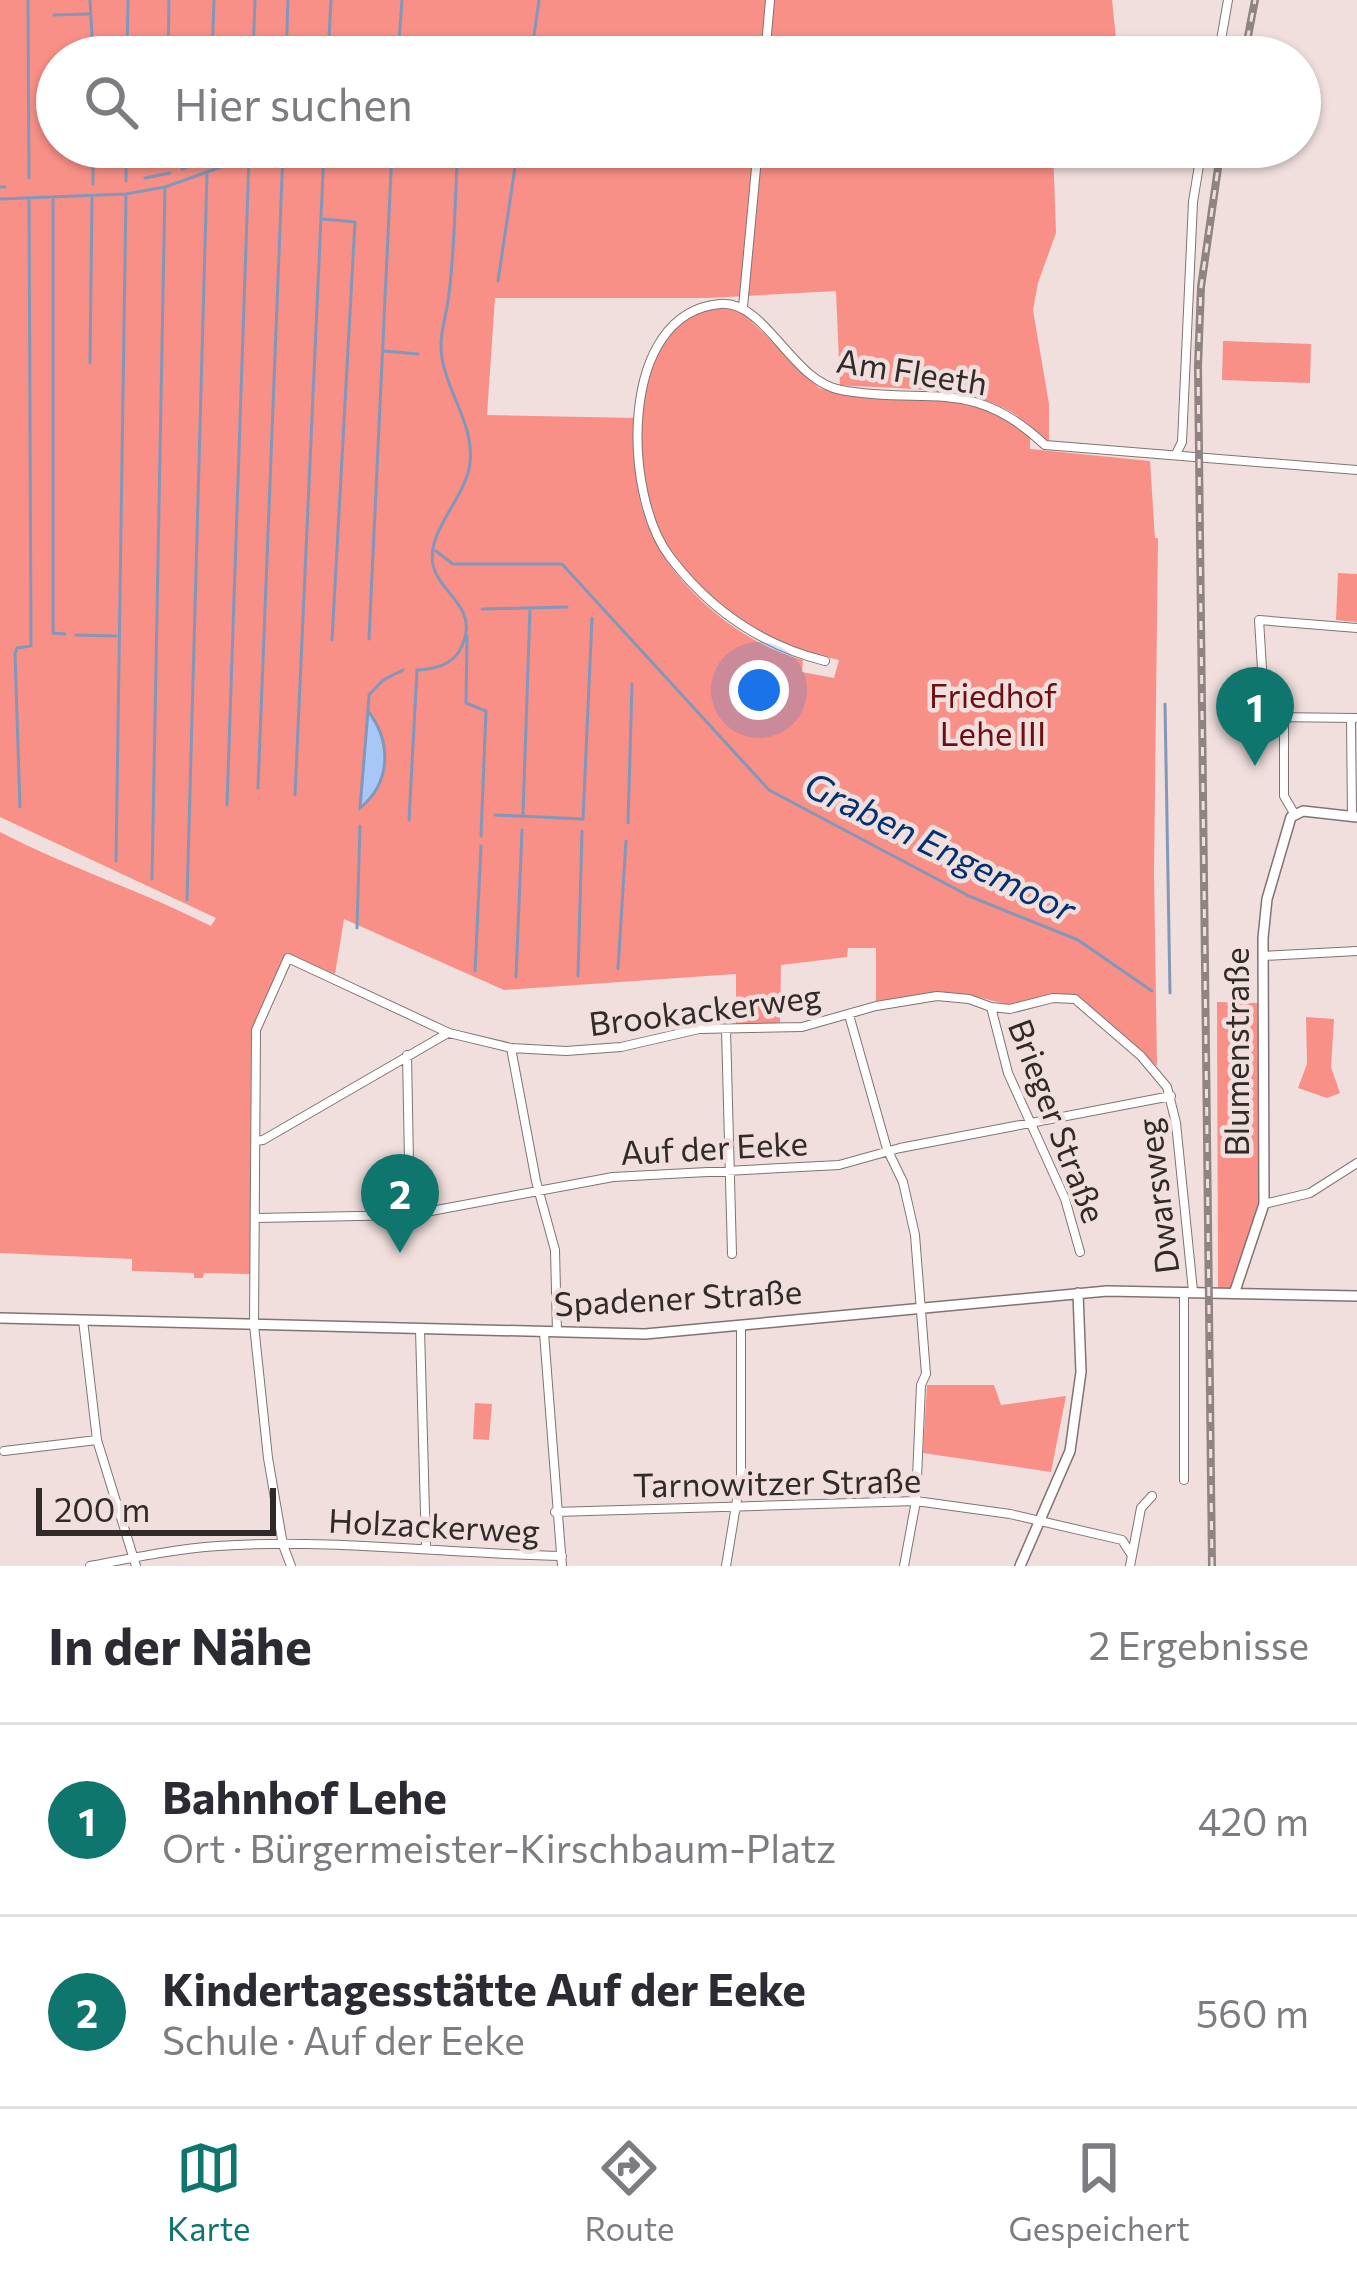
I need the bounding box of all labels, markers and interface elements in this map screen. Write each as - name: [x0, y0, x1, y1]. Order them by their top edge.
- search box: [36, 36, 1321, 168]
- icon: search: [78, 69, 144, 135]
- text: Hier suchen: [174, 75, 413, 130]
- street label: Am Fleeth: [834, 338, 991, 403]
- your location: [729, 660, 789, 720]
- pin: 1: [1216, 667, 1294, 766]
- park label: Friedhof Lehe III: [929, 674, 1057, 753]
- water label: Graben Engemoor: [798, 761, 1085, 931]
- street label: Blumenstraße: [1215, 947, 1256, 1157]
- street label: Brookackerweg: [586, 974, 823, 1043]
- street label: Brieger Straße: [1001, 1013, 1116, 1228]
- street label: Dwarsweg: [1127, 1116, 1186, 1276]
- street label: Auf der Eeke: [619, 1121, 809, 1172]
- pin: 2: [361, 1154, 439, 1253]
- street label: Spadener Straße: [553, 1270, 803, 1323]
- street label: Tarnowitzer Straße: [632, 1458, 922, 1505]
- scale bar: [36, 1482, 276, 1535]
- text: 200 m: [54, 1488, 150, 1529]
- street label: Holzackerweg: [327, 1498, 541, 1551]
- text: In der Nähe: [48, 1613, 312, 1676]
- text: 2 Ergebnisse: [1088, 1620, 1309, 1668]
- text: Bahnhof Lehe: [162, 1768, 447, 1823]
- text: 1: [78, 1796, 96, 1844]
- text: 420 m: [1198, 1796, 1309, 1844]
- text: Ort · Bürgermeister-Kirschbaum-Platz: [162, 1823, 836, 1871]
- text: Kindertagesstätte Auf der Eeke: [162, 1960, 806, 2015]
- text: 2: [76, 1988, 98, 2036]
- text: 560 m: [1196, 1988, 1309, 2036]
- text: Schule · Auf der Eeke: [162, 2015, 525, 2063]
- tab: Karte: [167, 2135, 250, 2248]
- tab: Route: [585, 2135, 674, 2248]
- tab: Gespeichert: [1009, 2135, 1190, 2248]

